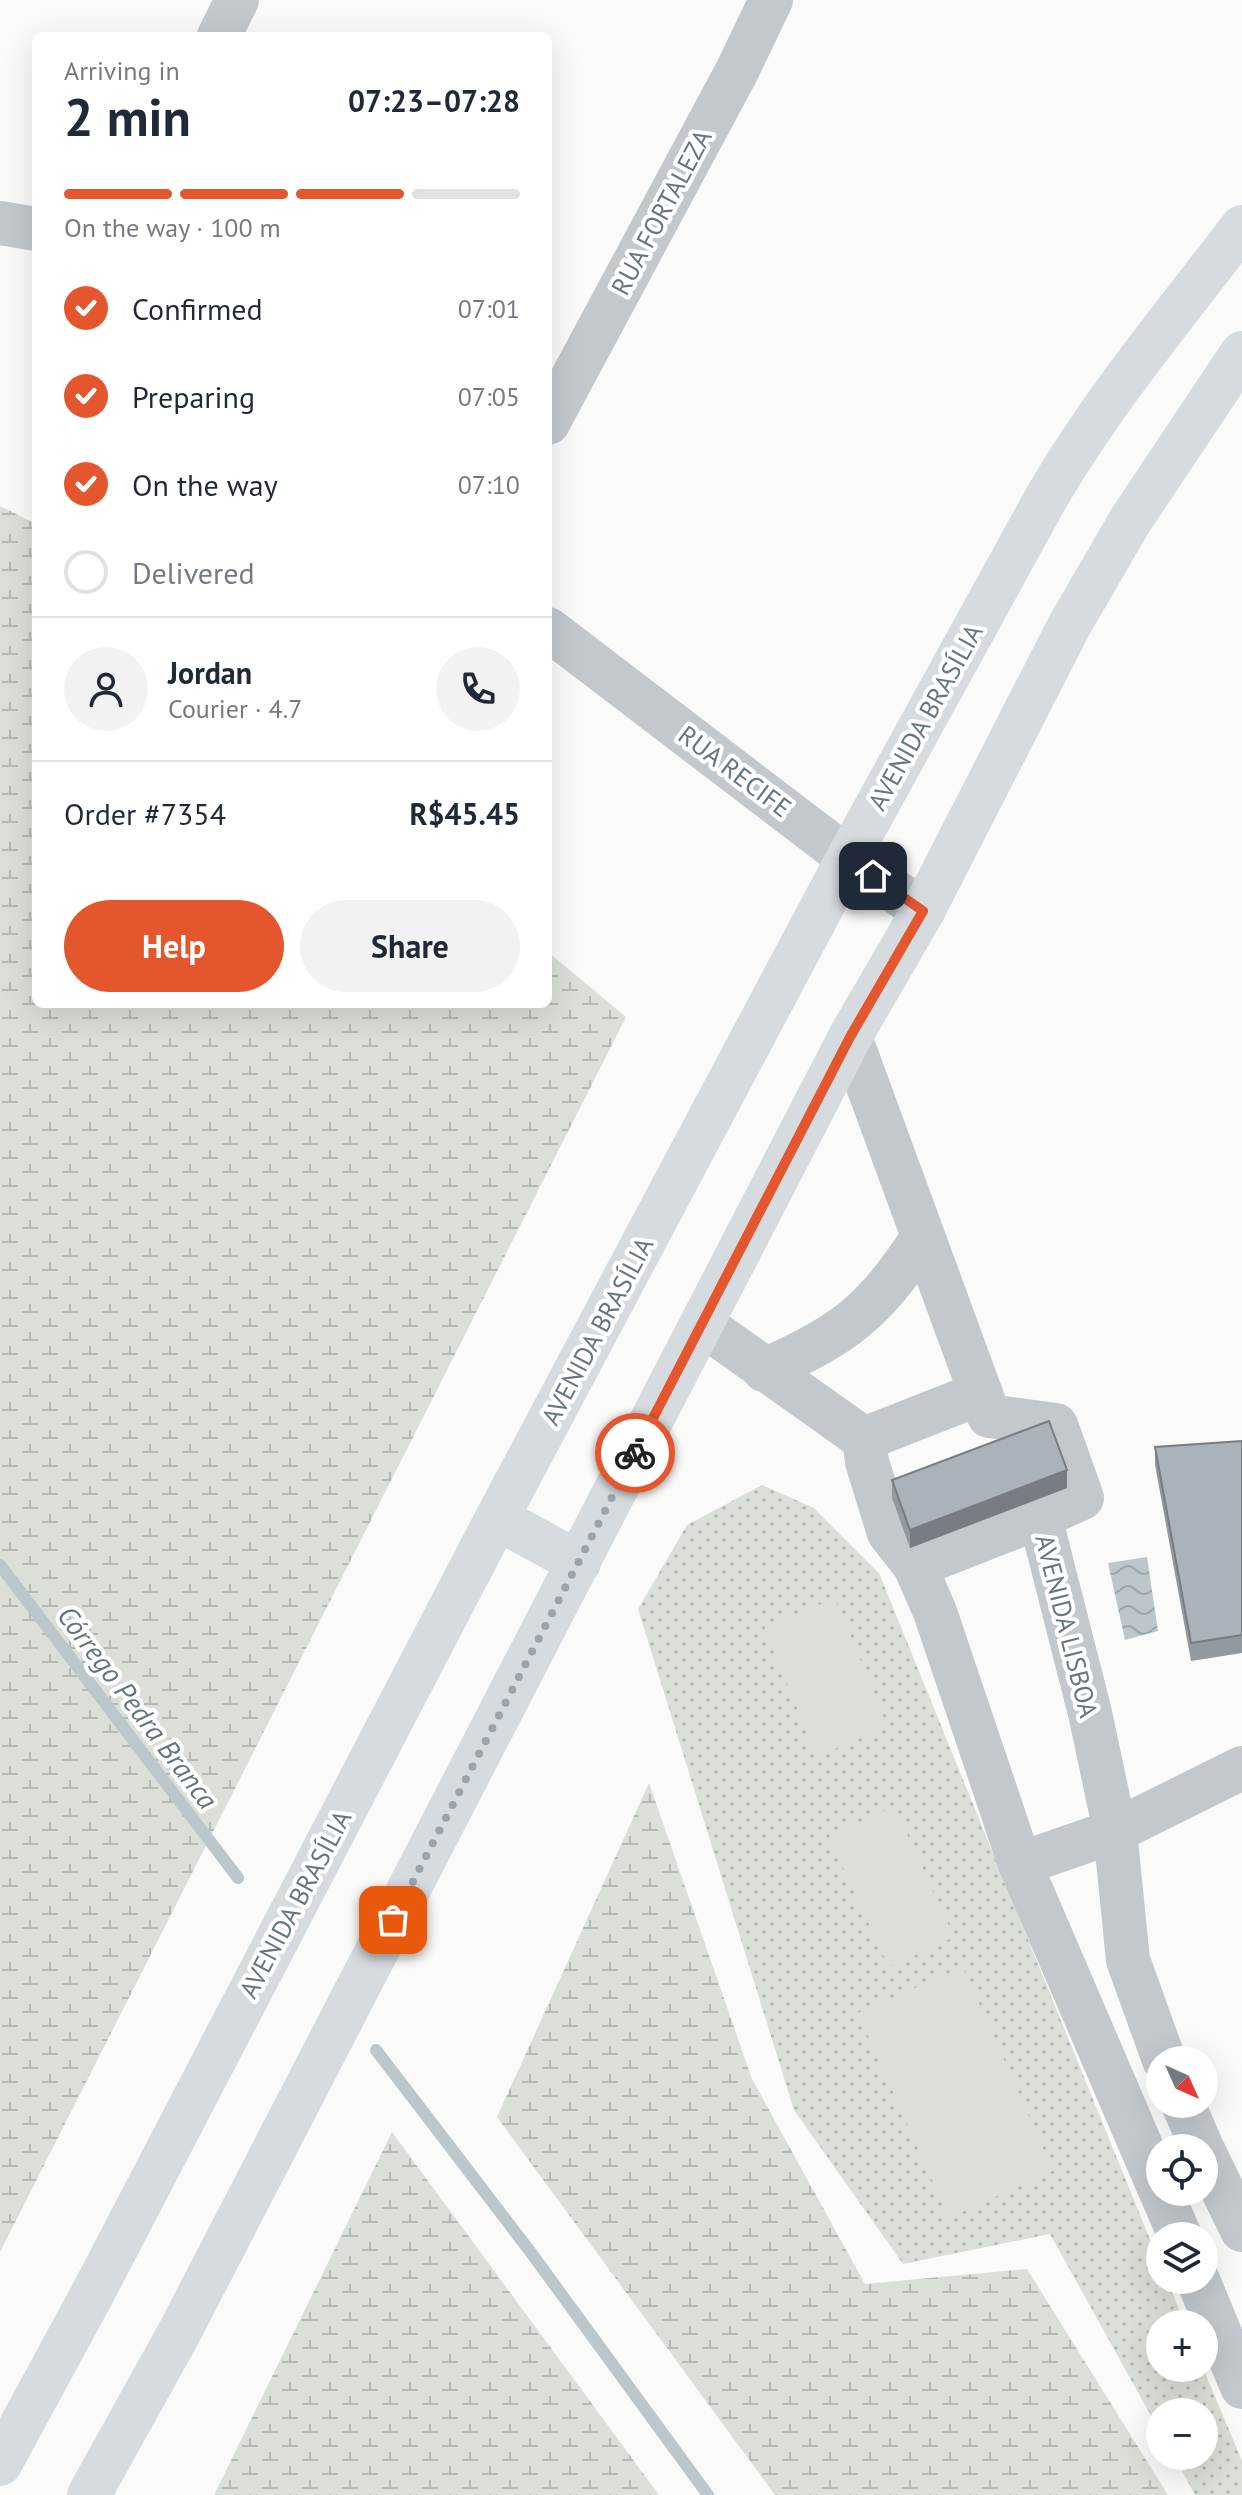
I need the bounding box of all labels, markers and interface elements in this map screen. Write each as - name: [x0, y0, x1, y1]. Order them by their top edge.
- text: Arriving in: [64, 54, 180, 87]
- text: 07:23–07:28: [348, 81, 520, 120]
- text: 2 min: [64, 83, 191, 150]
- street label: RUA FORTALEZA: [604, 124, 718, 300]
- text: On the way · 100 m: [64, 211, 281, 244]
- icon: check: [64, 286, 108, 330]
- text: Confirmed: [132, 289, 263, 328]
- text: 07:01: [458, 292, 520, 325]
- icon: check: [64, 374, 108, 418]
- text: Preparing: [132, 377, 255, 416]
- text: 07:05: [458, 380, 520, 413]
- icon: check: [64, 462, 108, 506]
- text: On the way: [132, 465, 278, 504]
- text: 07:10: [458, 468, 520, 501]
- text: Delivered: [132, 553, 255, 592]
- street label: AVENIDA BRASÍLIA: [860, 618, 990, 816]
- button: person: [64, 647, 148, 731]
- button: phone: [436, 647, 520, 731]
- text: Jordan: [168, 653, 252, 692]
- text: Courier · 4.7: [168, 692, 302, 725]
- street label: RUA RECIFE: [672, 718, 798, 824]
- text: Order #7354: [64, 794, 226, 833]
- text: R$45.45: [410, 794, 520, 833]
- pin: [839, 842, 907, 910]
- icon: home: [851, 854, 895, 898]
- button: Help: [64, 900, 284, 992]
- button: Share: [300, 900, 520, 992]
- street label: AVENIDA BRASÍLIA: [534, 1231, 660, 1431]
- courier: [595, 1413, 675, 1493]
- icon: bike: [613, 1431, 657, 1475]
- street label: AVENIDA LISBOA: [1028, 1531, 1106, 1721]
- water label: Córrego Pedra Branca: [50, 1598, 227, 1816]
- street label: AVENIDA BRASÍLIA: [232, 1804, 358, 2004]
- pin: [359, 1886, 427, 1954]
- icon: bag: [371, 1898, 415, 1942]
- north arrow: [1146, 2046, 1218, 2118]
- map controls: [1146, 2046, 1218, 2470]
- button: locate: [1146, 2134, 1218, 2206]
- button: layers: [1146, 2222, 1218, 2294]
- button: +: [1146, 2310, 1218, 2382]
- button: −: [1146, 2398, 1218, 2470]

